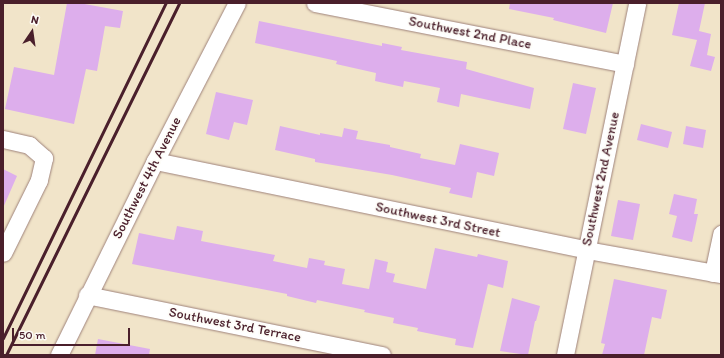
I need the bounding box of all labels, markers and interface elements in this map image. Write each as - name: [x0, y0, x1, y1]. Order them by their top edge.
- north arrow: [12, 12, 52, 52]
- text: N: [30, 13, 40, 27]
- street label: Southwest 2nd Place: [407, 13, 533, 53]
- street label: Southwest 2nd Avenue: [579, 111, 623, 247]
- street label: Southwest 4th Avenue: [109, 115, 185, 241]
- street label: Southwest 3rd Street: [374, 199, 502, 241]
- street label: Southwest 3rd Terrace: [168, 304, 302, 346]
- scale bar: [14, 320, 132, 346]
- text: 50 m: [19, 328, 45, 342]

